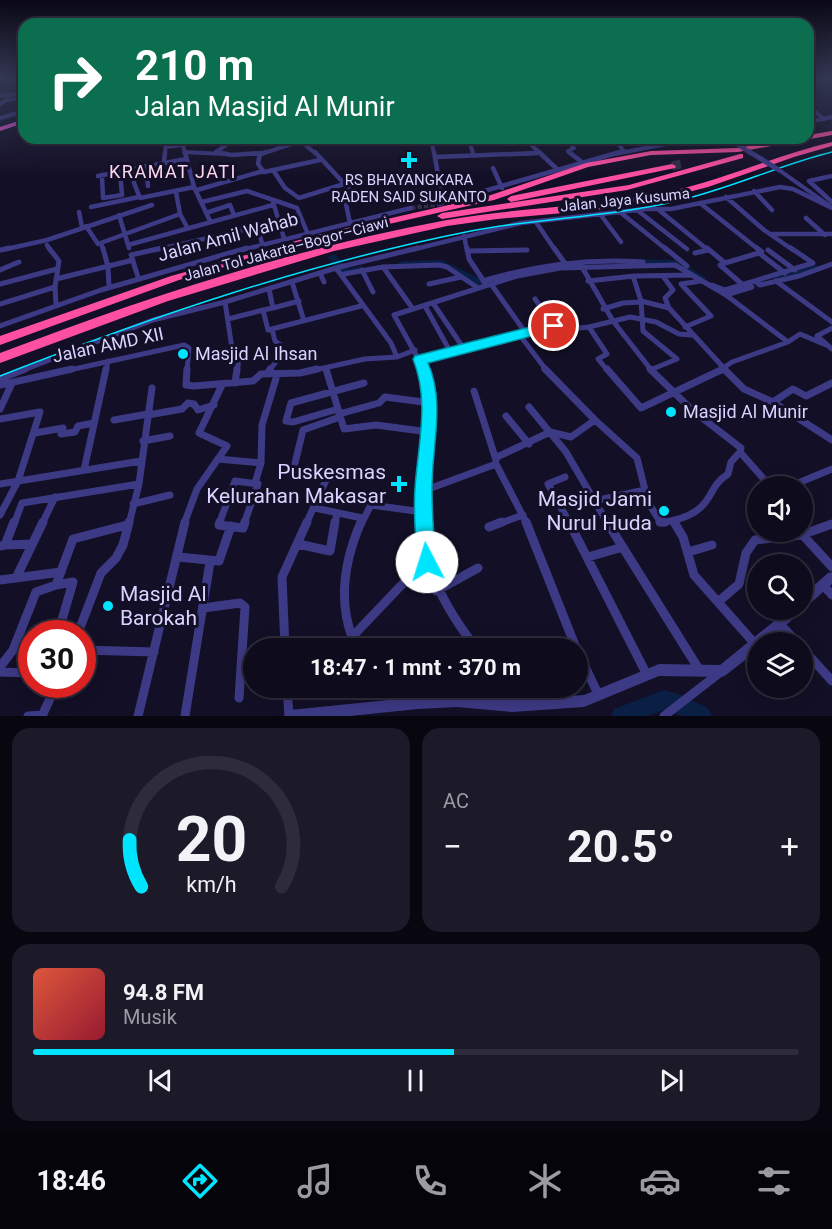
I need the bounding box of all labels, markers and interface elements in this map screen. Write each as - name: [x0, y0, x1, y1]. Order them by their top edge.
- text: 210 m: [135, 41, 254, 90]
- icon: right: [36, 42, 114, 120]
- text: Jalan Masjid Al Munir: [135, 91, 395, 123]
- marker: RS BHAYANGKARA RADEN SAID SUKANTO: [400, 151, 418, 169]
- district label: KRAMAT JATI: [109, 161, 237, 182]
- place label: RS BHAYANGKARA RADEN SAID SUKANTO: [331, 171, 487, 206]
- street label: Jalan Jaya Kusuma: [559, 184, 691, 216]
- street label: Jalan Amil Wahab: [155, 208, 300, 265]
- street label: Jalan Tol Jakarta–Bogor–Ciawi: [182, 213, 390, 285]
- pin: [528, 300, 579, 351]
- icon: arrive: [537, 309, 570, 342]
- street label: Jalan AMD XII: [50, 322, 165, 367]
- place label: Masjid Al Ihsan: [195, 343, 318, 364]
- marker: Masjid Al Ihsan: [176, 347, 190, 361]
- place label: Masjid Al Munir: [683, 401, 808, 422]
- marker: Masjid Al Munir: [664, 405, 678, 419]
- place label: Puskesmas Kelurahan Makasar: [206, 460, 386, 508]
- marker: Puskesmas Kelurahan Makasar: [390, 475, 408, 493]
- map controls: [747, 476, 813, 698]
- button: sound: [747, 476, 813, 542]
- place label: Masjid Jami Nurul Huda: [538, 487, 652, 535]
- marker: Masjid Jami Nurul Huda: [657, 504, 671, 518]
- position arrow: [395, 530, 459, 594]
- button: search: [747, 554, 813, 620]
- place label: Masjid Al Barokah: [120, 582, 207, 630]
- marker: Masjid Al Barokah: [101, 599, 115, 613]
- speed limit sign: 30: [18, 620, 96, 698]
- button: layers: [747, 632, 813, 698]
- text: 18:47 · 1 mnt · 370 m: [310, 655, 521, 680]
- text: AC: [443, 789, 469, 813]
- text: 20: [175, 803, 247, 876]
- text: 20.5°: [567, 820, 675, 873]
- text: −: [443, 827, 462, 866]
- text: +: [780, 827, 799, 866]
- text: km/h: [186, 872, 236, 897]
- text: 94.8 FM: [123, 980, 204, 1005]
- text: Musik: [123, 1005, 177, 1029]
- icon: previous: [144, 1064, 177, 1097]
- icon: pause: [399, 1064, 432, 1097]
- icon: next: [655, 1064, 688, 1097]
- icon: directions: [179, 1160, 221, 1202]
- icon: music: [294, 1160, 336, 1202]
- icon: phone: [409, 1160, 451, 1202]
- icon: climate: [524, 1160, 566, 1202]
- icon: car: [639, 1160, 681, 1202]
- icon: filters: [753, 1160, 795, 1202]
- text: 18:46: [36, 1165, 106, 1197]

